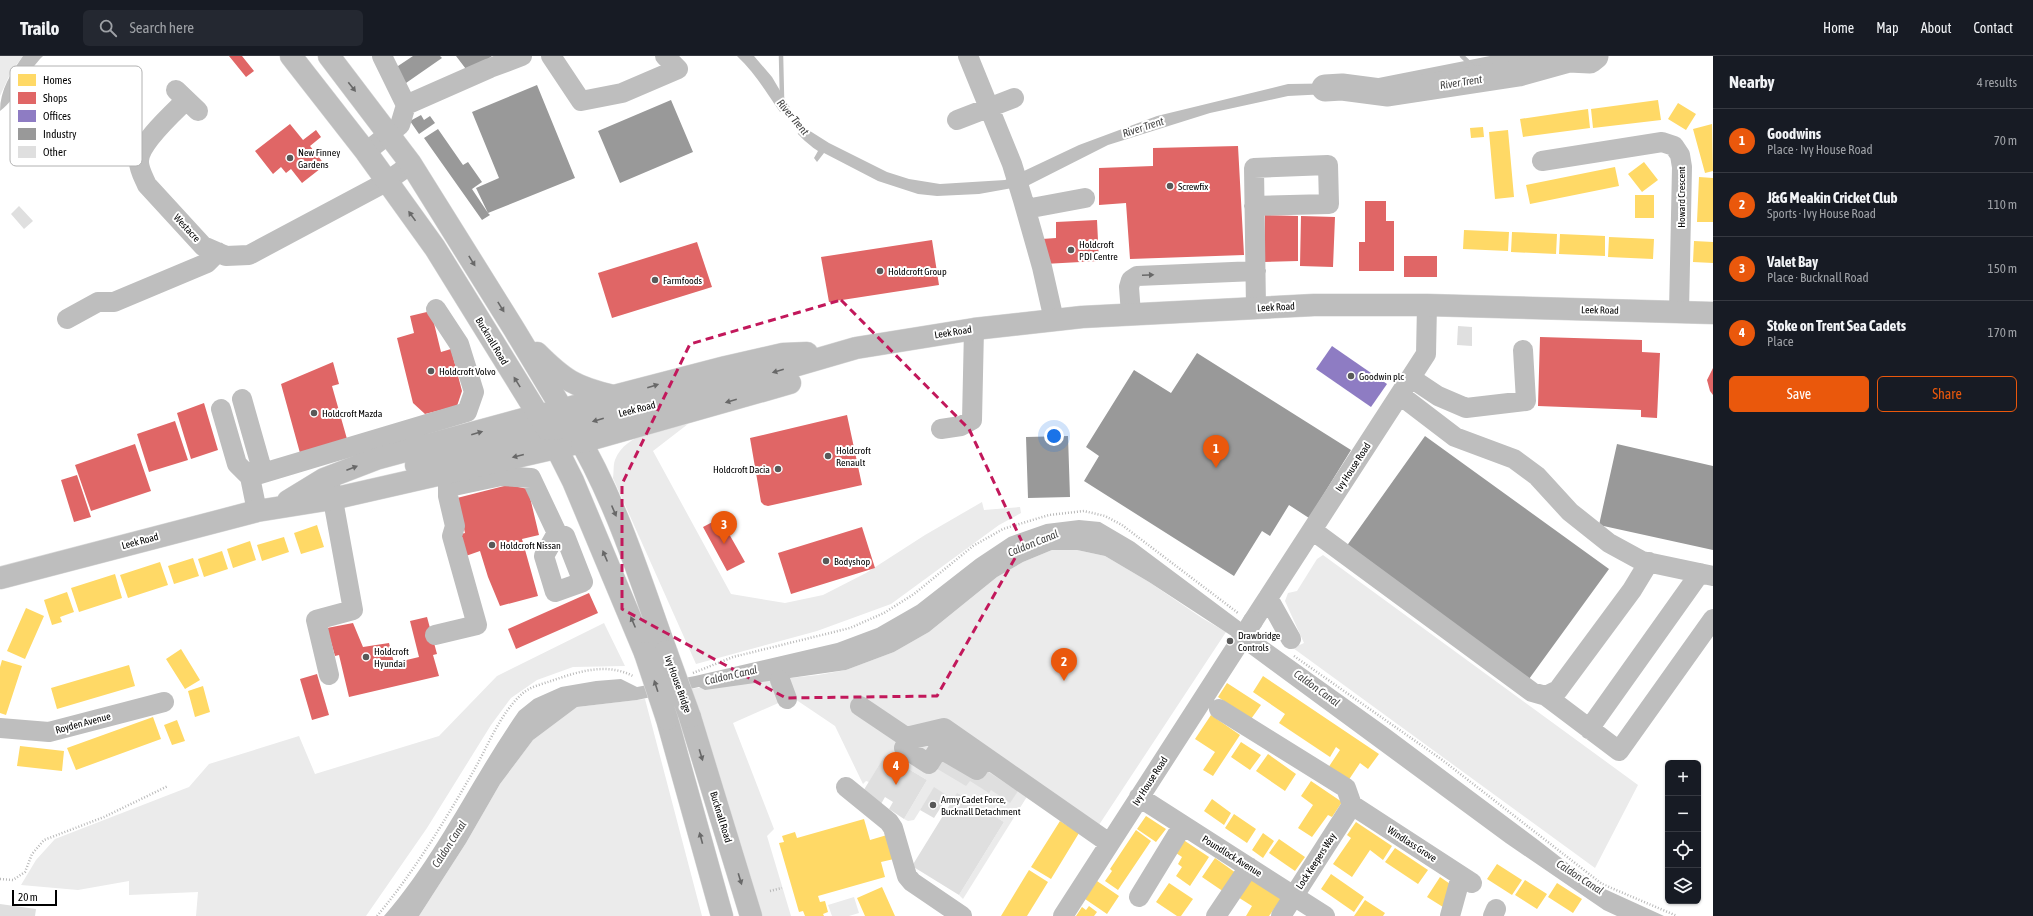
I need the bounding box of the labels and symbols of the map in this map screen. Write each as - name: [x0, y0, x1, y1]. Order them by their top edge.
- legend: [10, 66, 142, 166]
- water label: River Trent: [1439, 73, 1484, 91]
- text: Homes: [43, 74, 71, 86]
- one-way arrow: [348, 81, 357, 92]
- text: Shops: [43, 92, 67, 104]
- water label: River Trent: [775, 97, 812, 138]
- text: Offices: [43, 110, 71, 122]
- water label: River Trent: [1121, 114, 1166, 139]
- text: Industry: [43, 128, 77, 140]
- text: Other: [43, 146, 67, 158]
- place label: New Finney Gardens: [298, 147, 340, 170]
- marker: New Finney Gardens: [285, 153, 295, 163]
- street label: Howard Crescent: [1676, 166, 1687, 228]
- marker: Screwfix: [1165, 181, 1175, 191]
- place label: Screwfix: [1178, 181, 1208, 192]
- one-way arrow: [408, 211, 416, 222]
- street label: Westacre: [171, 212, 203, 244]
- place label: Holdcroft PDI Centre: [1079, 239, 1118, 262]
- marker: Holdcroft PDI Centre: [1066, 245, 1076, 255]
- one-way arrow: [468, 256, 476, 266]
- marker: Holdcroft Group: [875, 266, 885, 276]
- place label: Holdcroft Group: [888, 266, 947, 277]
- one-way arrow: [1142, 272, 1155, 278]
- marker: Farmfoods: [650, 275, 660, 285]
- place label: Farmfoods: [663, 275, 703, 286]
- one-way arrow: [497, 301, 504, 313]
- street label: Leek Road: [1257, 301, 1295, 313]
- street label: Leek Road: [1581, 304, 1619, 316]
- street label: Bucknall Road: [474, 315, 510, 367]
- street label: Leek Road: [933, 324, 973, 340]
- marker: Holdcroft Volvo: [426, 366, 436, 376]
- place label: Holdcroft Volvo: [439, 366, 496, 377]
- one-way arrow: [772, 368, 784, 374]
- marker: Goodwin plc: [1346, 371, 1356, 381]
- place label: Goodwin plc: [1359, 371, 1404, 382]
- one-way arrow: [513, 377, 521, 387]
- one-way arrow: [647, 383, 659, 389]
- one-way arrow: [724, 398, 737, 404]
- street label: Leek Road: [617, 399, 657, 419]
- marker: Holdcroft Mazda: [309, 408, 319, 418]
- place label: Holdcroft Mazda: [322, 408, 383, 419]
- one-way arrow: [592, 417, 604, 423]
- your location: [1044, 426, 1064, 446]
- one-way arrow: [471, 430, 483, 436]
- pin: 1: [1203, 435, 1229, 468]
- street label: Ivy House Road: [1333, 440, 1373, 493]
- place label: Holdcroft Renault: [836, 445, 871, 468]
- marker: Holdcroft Renault: [823, 451, 833, 461]
- one-way arrow: [512, 454, 524, 460]
- place label: Holdcroft Dacia: [713, 464, 770, 475]
- marker: Holdcroft Dacia: [773, 464, 783, 474]
- one-way arrow: [346, 465, 357, 471]
- one-way arrow: [611, 506, 617, 517]
- pin: 3: [711, 511, 737, 544]
- water label: Caldon Canal: [1006, 527, 1060, 559]
- street label: Leek Road: [120, 531, 160, 551]
- marker: Holdcroft Nissan: [487, 540, 497, 550]
- place label: Holdcroft Nissan: [500, 540, 561, 551]
- one-way arrow: [601, 549, 607, 561]
- marker: Bodyshop: [821, 556, 831, 566]
- place label: Bodyshop: [834, 556, 870, 567]
- one-way arrow: [629, 616, 635, 628]
- place label: Drawbridge Controls: [1238, 630, 1281, 653]
- marker: Drawbridge Controls: [1225, 636, 1235, 646]
- place label: Holdcroft Hyundai: [374, 646, 409, 669]
- pin: 2: [1051, 648, 1077, 681]
- marker: Holdcroft Hyundai: [361, 652, 371, 662]
- street label: Ivy House Bridge: [663, 654, 694, 715]
- water label: Caldon Canal: [704, 663, 758, 687]
- water label: Caldon Canal: [1292, 667, 1342, 709]
- one-way arrow: [653, 680, 659, 692]
- street label: Royden Avenue: [54, 710, 112, 736]
- one-way arrow: [699, 749, 705, 761]
- pin: 4: [883, 752, 909, 785]
- street label: Ivy House Road: [1130, 754, 1170, 807]
- street label: Bucknall Road: [708, 790, 734, 844]
- place label: Army Cadet Force, Bucknall Detachment: [941, 794, 1021, 817]
- marker: Army Cadet Force, Bucknall Detachment: [928, 800, 938, 810]
- water label: Caldon Canal: [429, 818, 469, 870]
- street label: Windlass Grove: [1385, 824, 1439, 864]
- one-way arrow: [698, 831, 704, 844]
- street label: Lock Keepers Way: [1294, 831, 1338, 891]
- street label: Poundlock Avenue: [1200, 833, 1264, 879]
- water label: Caldon Canal: [1554, 857, 1606, 897]
- one-way arrow: [737, 873, 743, 885]
- scale bar: [12, 888, 57, 907]

